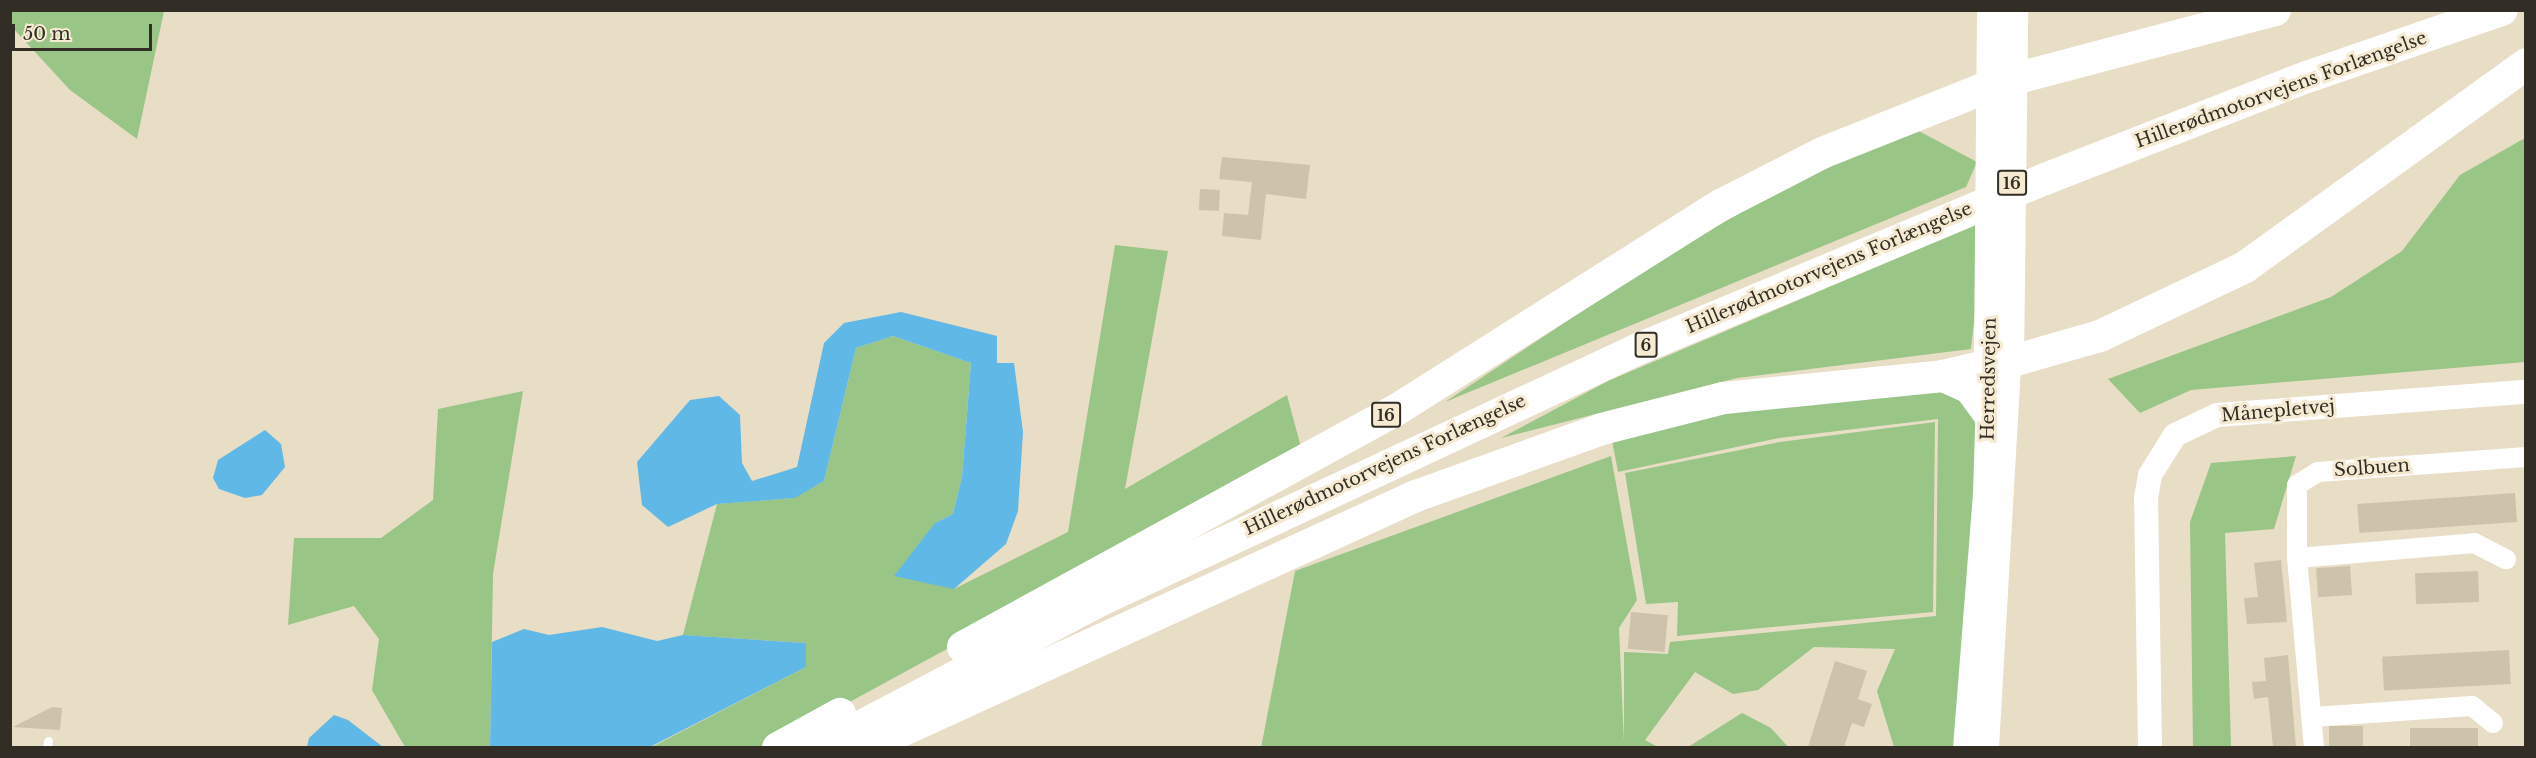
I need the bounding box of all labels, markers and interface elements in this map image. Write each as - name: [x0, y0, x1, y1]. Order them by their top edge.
- scale bar: [15, 12, 154, 50]
- text: 50 m: [23, 23, 71, 45]
- street label: Hillerødmotorvejens Forlængelse: [2132, 27, 2430, 153]
- road number: 16: [1997, 170, 2027, 196]
- street label: Hillerødmotorvejens Forlængelse: [1683, 198, 1975, 338]
- street label: Herredsvejen: [1977, 317, 2001, 441]
- road number: 6: [1634, 332, 1658, 358]
- street label: Hillerødmotorvejens Forlængelse: [1241, 390, 1529, 540]
- street label: Månepletvej: [2220, 395, 2336, 427]
- road number: 16: [1371, 402, 1401, 428]
- street label: Solbuen: [2333, 455, 2411, 481]

